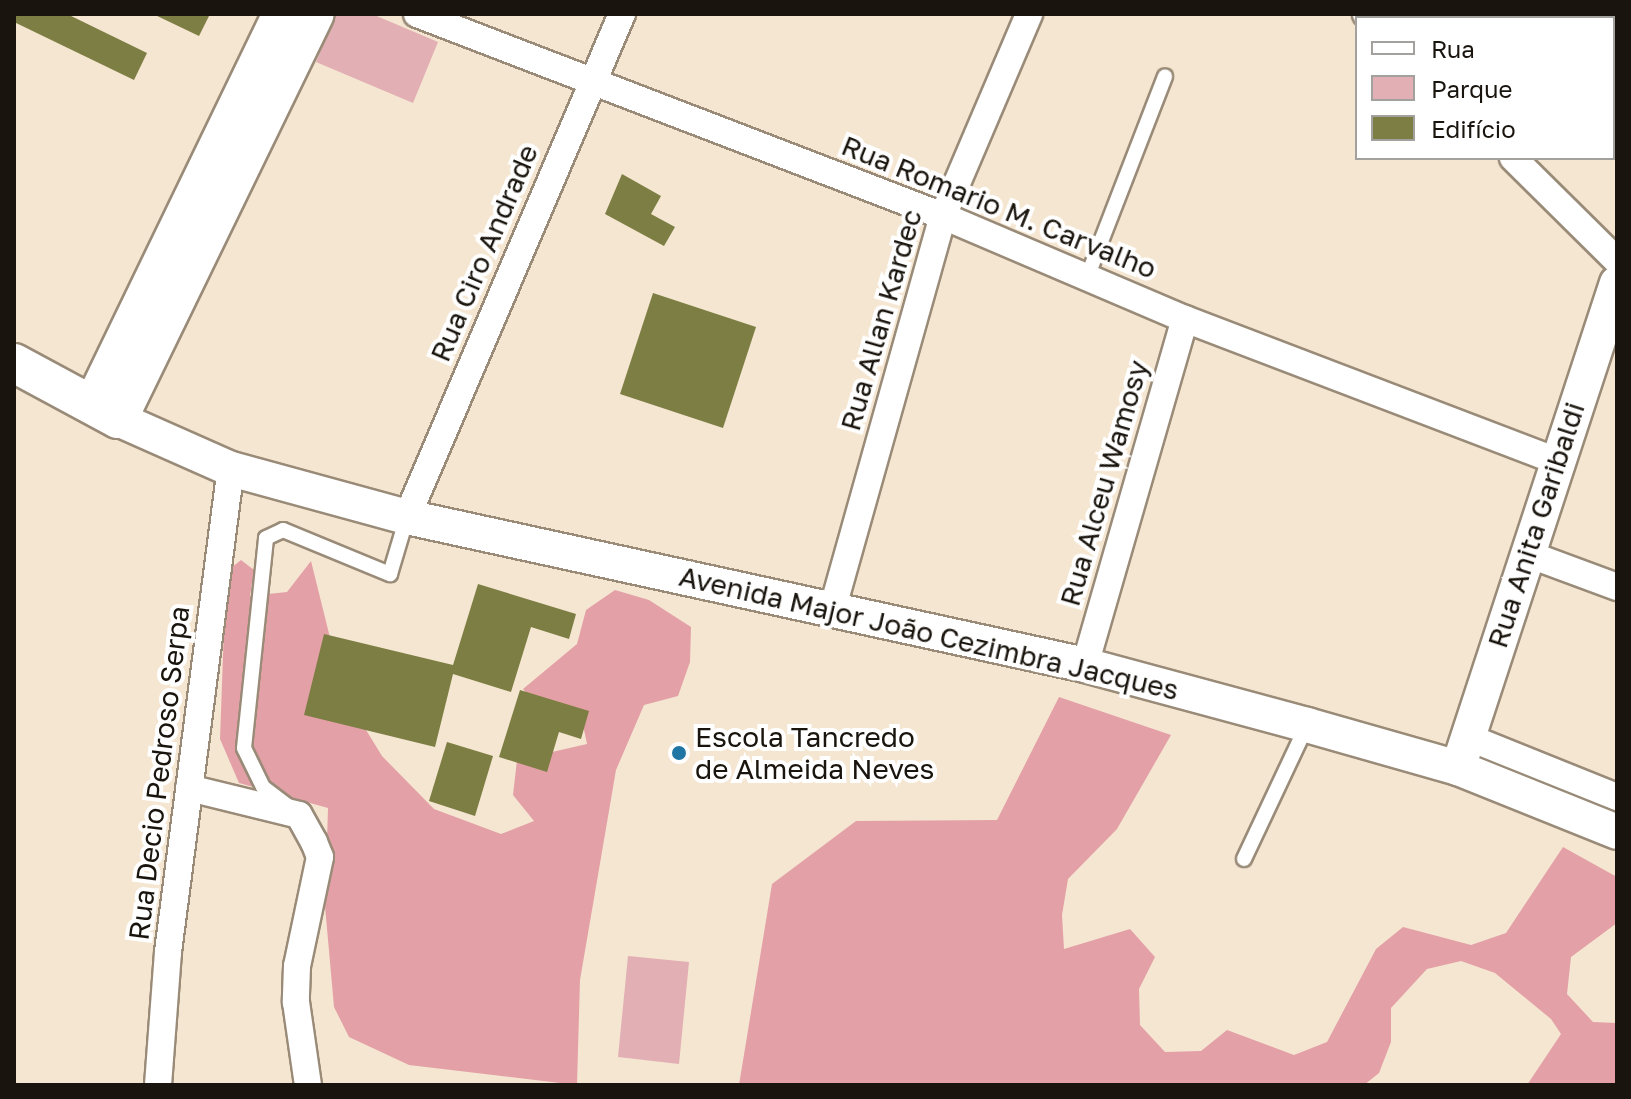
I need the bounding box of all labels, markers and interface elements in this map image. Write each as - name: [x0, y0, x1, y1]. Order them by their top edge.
- legend: [1355, 16, 1615, 160]
- text: Rua: [1431, 34, 1475, 63]
- text: Parque: [1431, 74, 1512, 103]
- text: Edifício: [1431, 114, 1516, 143]
- street label: Rua Romario M. Carvalho: [837, 128, 1161, 286]
- street label: Rua Ciro Andrade: [423, 139, 545, 367]
- street label: Rua Allan Kardec: [833, 205, 929, 435]
- street label: Rua Alceu Wamosy: [1053, 356, 1155, 610]
- street label: Rua Anita Garibaldi: [1480, 398, 1592, 652]
- street label: Avenida Major João Cezimbra Jacques: [676, 559, 1182, 707]
- street label: Rua Decio Pedroso Serpa: [122, 604, 196, 942]
- place label: Escola Tancredo de Almeida Neves: [695, 720, 934, 786]
- marker: Escola Tancredo de Almeida Neves: [670, 744, 688, 762]

